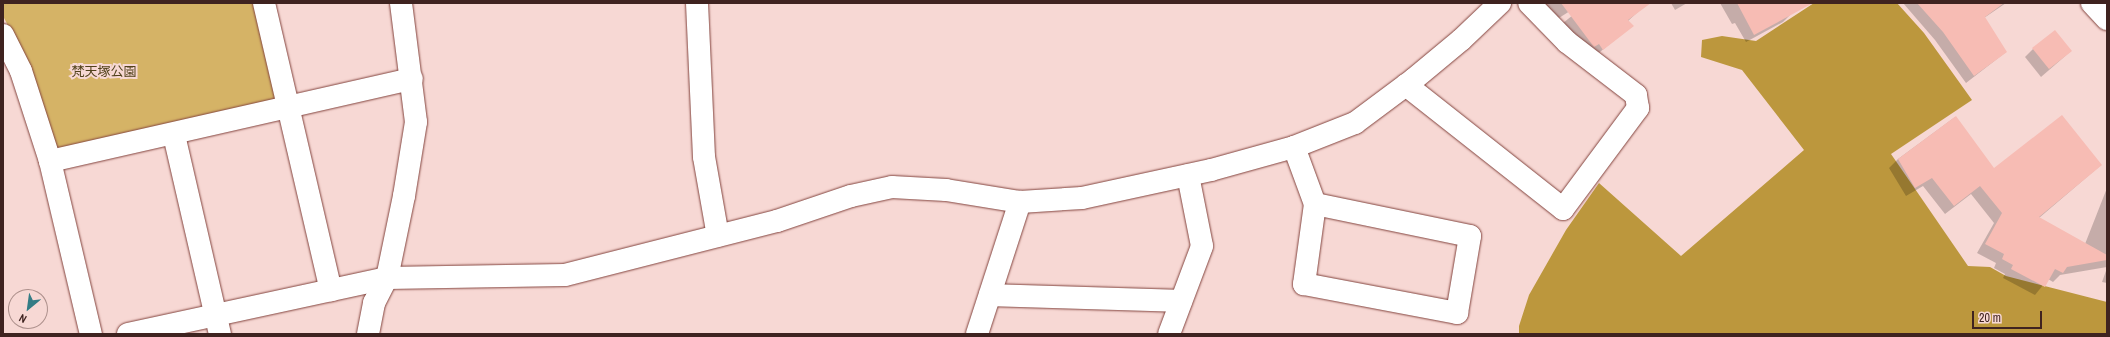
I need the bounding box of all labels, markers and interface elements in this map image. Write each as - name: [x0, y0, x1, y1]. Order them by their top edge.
- park label: 梵天塚公園: [72, 64, 136, 80]
- north arrow: [8, 289, 48, 329]
- scale bar: [1974, 303, 2044, 329]
- text: 20 m: [1979, 310, 2001, 326]
- text: N: [16, 311, 29, 326]

